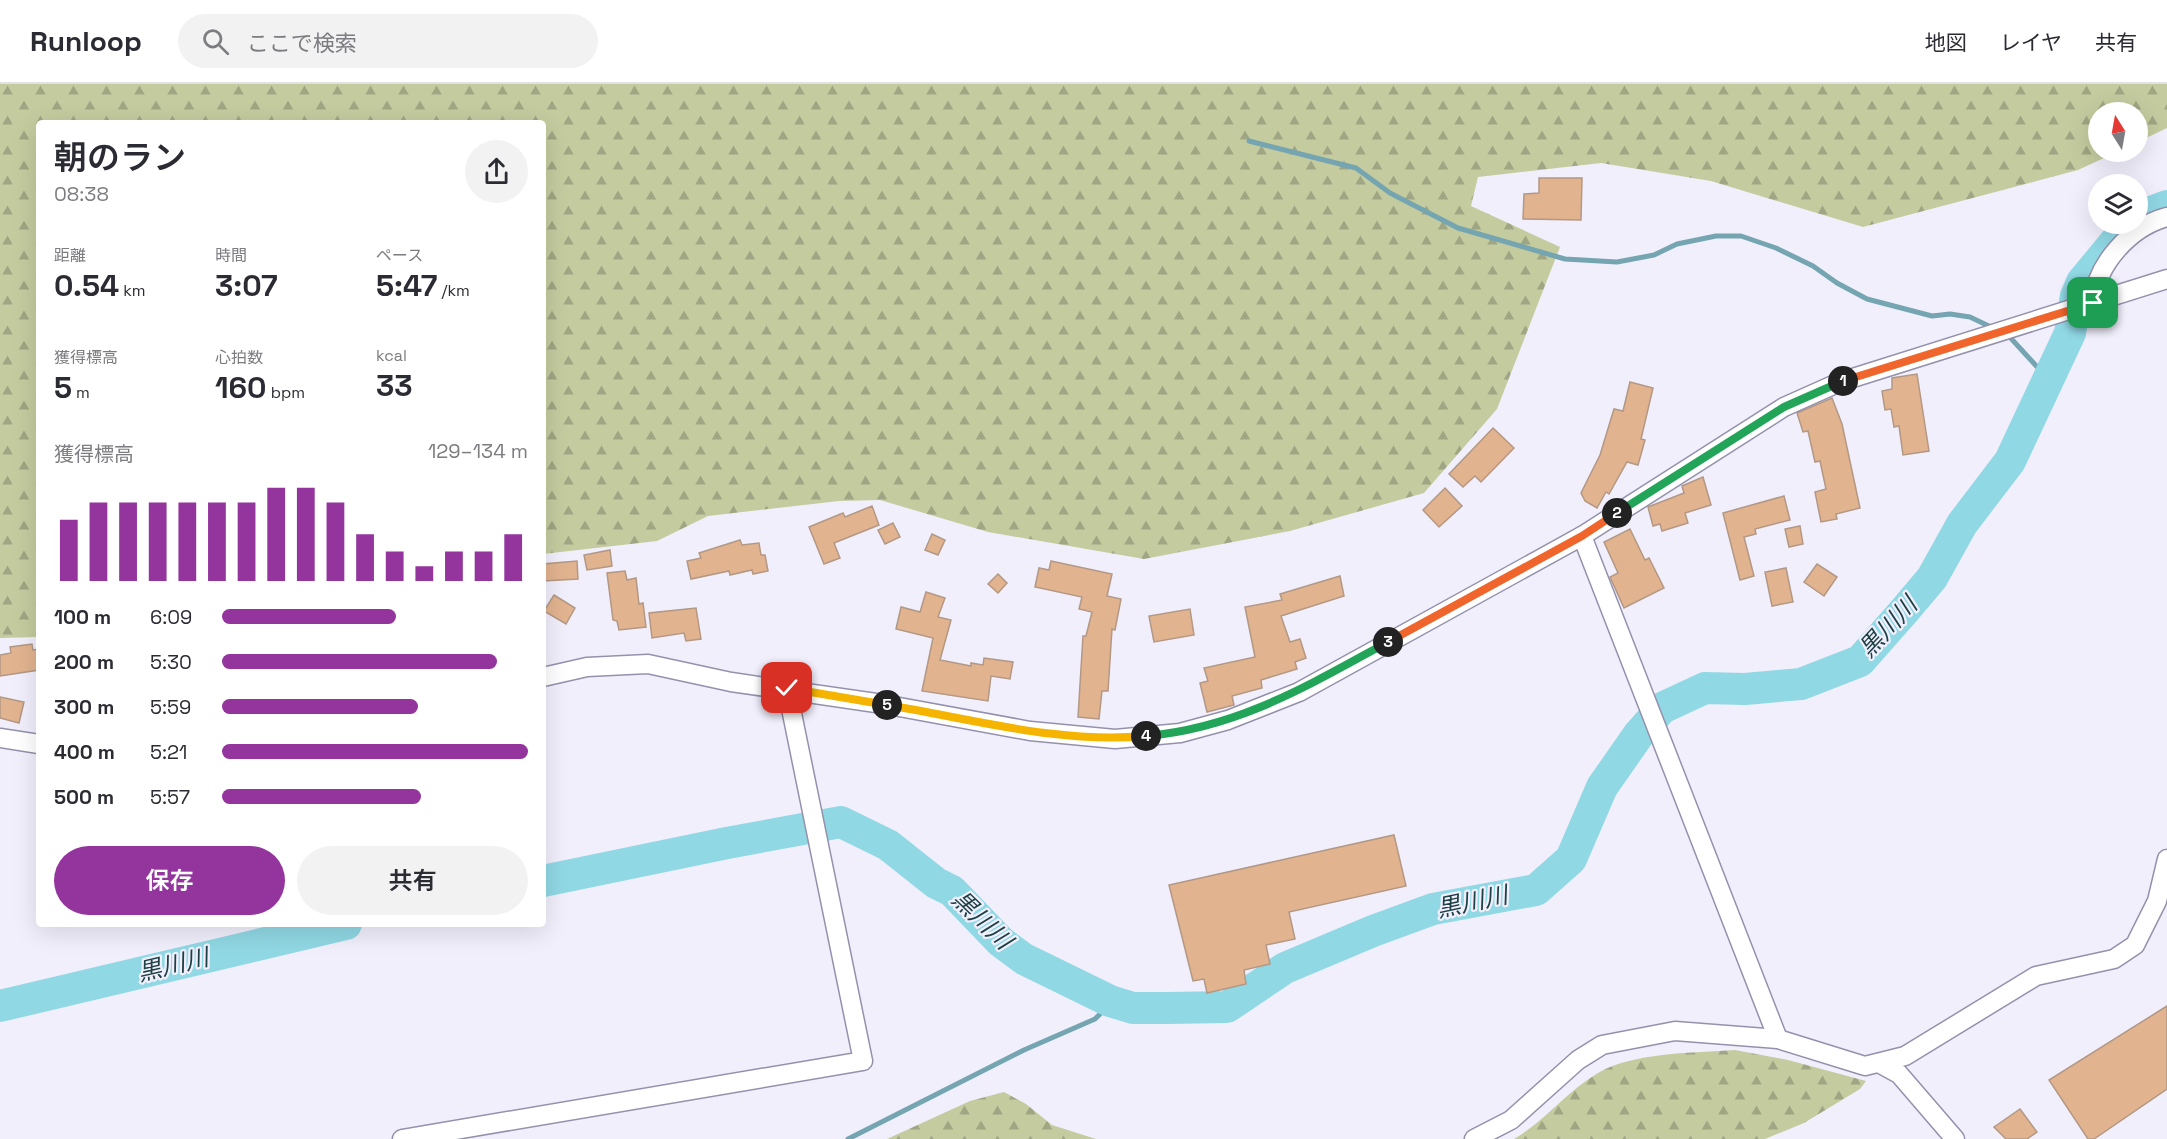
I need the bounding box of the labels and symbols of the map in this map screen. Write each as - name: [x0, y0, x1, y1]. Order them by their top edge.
- north arrow: [2088, 102, 2148, 162]
- pin: [2067, 277, 2118, 328]
- pin: 1: [1828, 366, 1858, 396]
- pin: 2: [1602, 498, 1632, 528]
- water label: 黒川川: [1852, 588, 1926, 664]
- pin: 3: [1373, 627, 1403, 657]
- pin: [761, 662, 812, 713]
- pin: 5: [872, 690, 902, 720]
- pin: 4: [1131, 721, 1161, 751]
- water label: 黒川川: [1433, 878, 1513, 924]
- water label: 黒川川: [946, 883, 1021, 958]
- water label: 黒川川: [134, 941, 214, 988]

